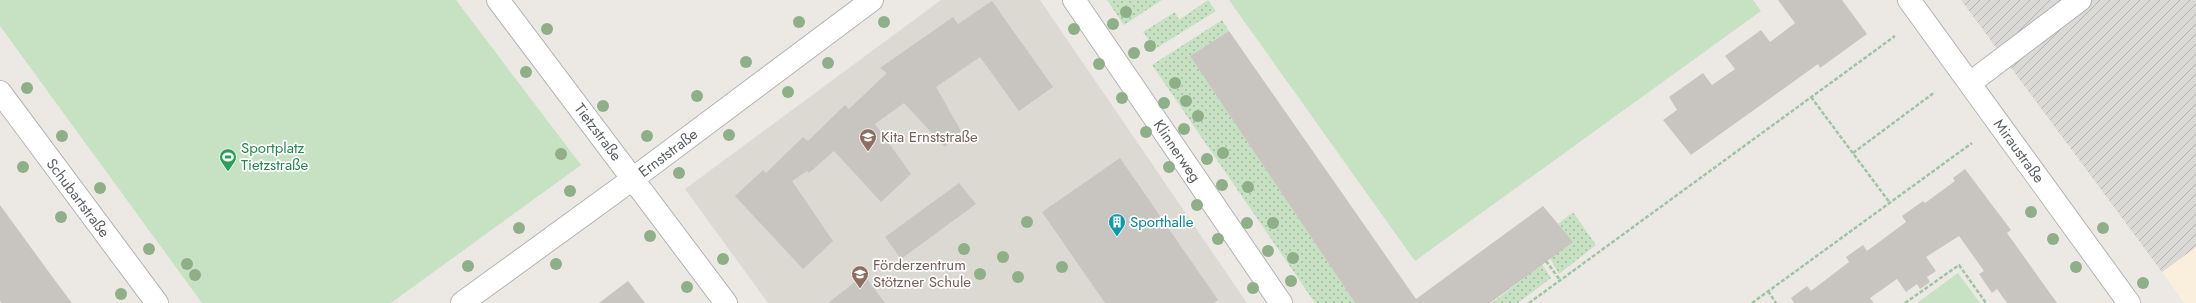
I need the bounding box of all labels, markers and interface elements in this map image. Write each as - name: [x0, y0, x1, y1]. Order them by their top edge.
- street label: Tietzstraße: [569, 99, 627, 166]
- street label: Miraustraße: [1988, 114, 2050, 188]
- street label: Klinnerweg: [1148, 115, 1206, 187]
- street label: Ernststraße: [634, 123, 702, 183]
- place label: Kita Ernststraße: [881, 126, 978, 148]
- school or university icon: Kita Ernststraße: [858, 127, 878, 152]
- place label: Sportplatz Tietzstraße: [241, 137, 309, 176]
- sports icon: Sportplatz Tietzstraße: [218, 147, 238, 172]
- street label: Schubartstraße: [41, 154, 115, 242]
- place label: Sporthalle: [1130, 211, 1194, 233]
- building icon: Sporthalle: [1107, 212, 1127, 237]
- place label: Förderzentrum Stötzner Schule: [873, 254, 971, 293]
- school or university icon: Förderzentrum Stötzner Schule: [850, 264, 870, 289]

